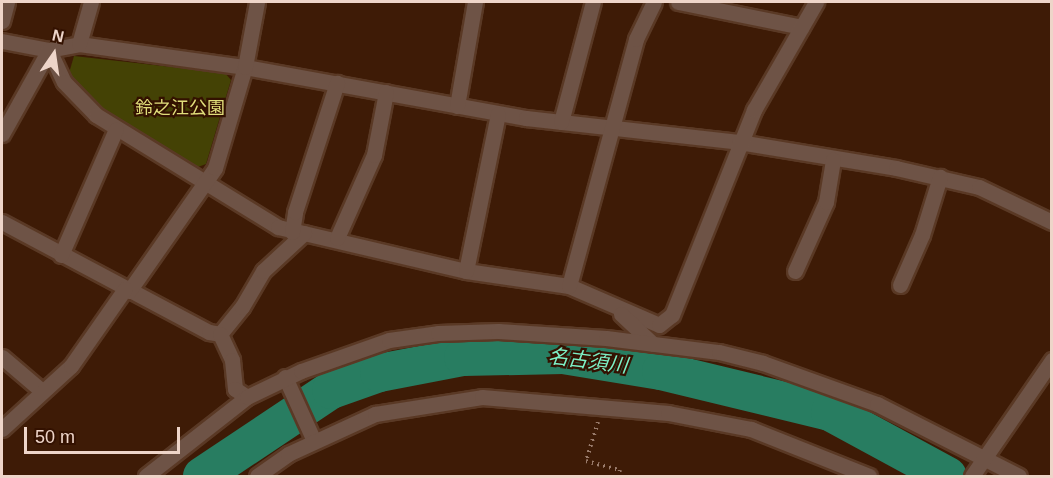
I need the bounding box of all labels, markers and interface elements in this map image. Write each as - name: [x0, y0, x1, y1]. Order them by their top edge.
- north arrow: [24, 24, 84, 84]
- text: N: [51, 26, 66, 46]
- park label: 鈴之江公園: [135, 97, 225, 119]
- water label: 名古須川: [547, 344, 629, 378]
- scale bar: [27, 415, 183, 453]
- text: 50 m: [35, 427, 75, 447]

